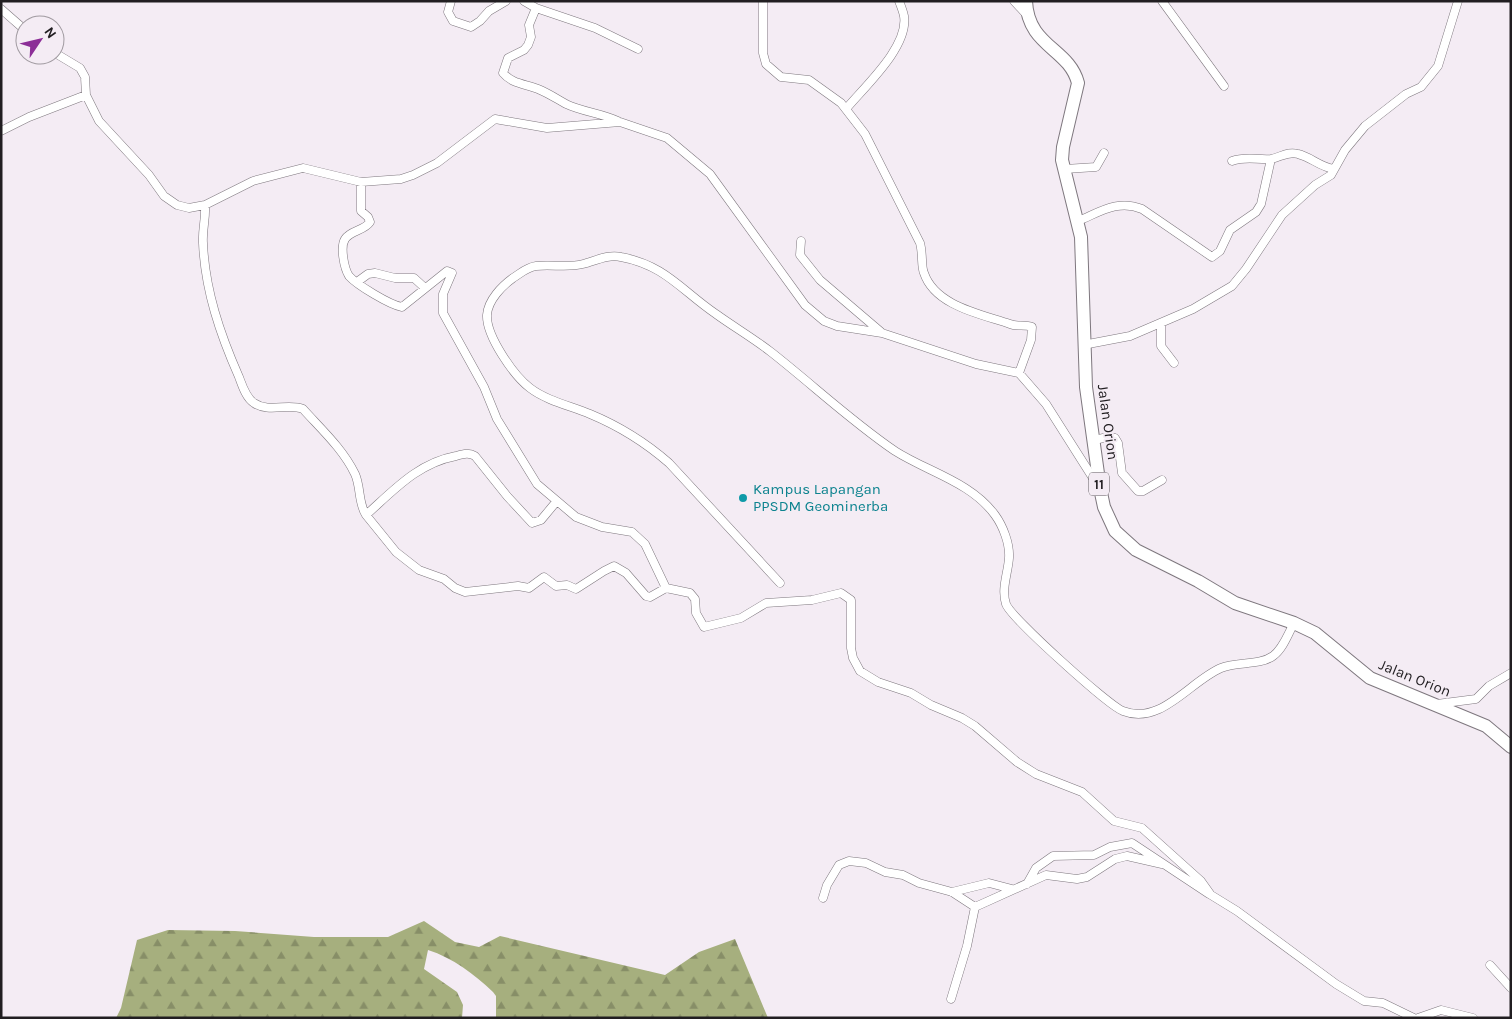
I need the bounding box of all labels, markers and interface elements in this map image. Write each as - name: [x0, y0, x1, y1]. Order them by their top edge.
- north arrow: [15, 15, 65, 65]
- text: N: [40, 24, 60, 42]
- street label: Jalan Orion: [1094, 383, 1122, 461]
- road number: 11: [1089, 472, 1109, 496]
- place label: Kampus Lapangan PPSDM Geominerba: [753, 480, 888, 515]
- marker: Kampus Lapangan PPSDM Geominerba: [737, 492, 749, 504]
- street label: Jalan Orion: [1376, 655, 1454, 701]

